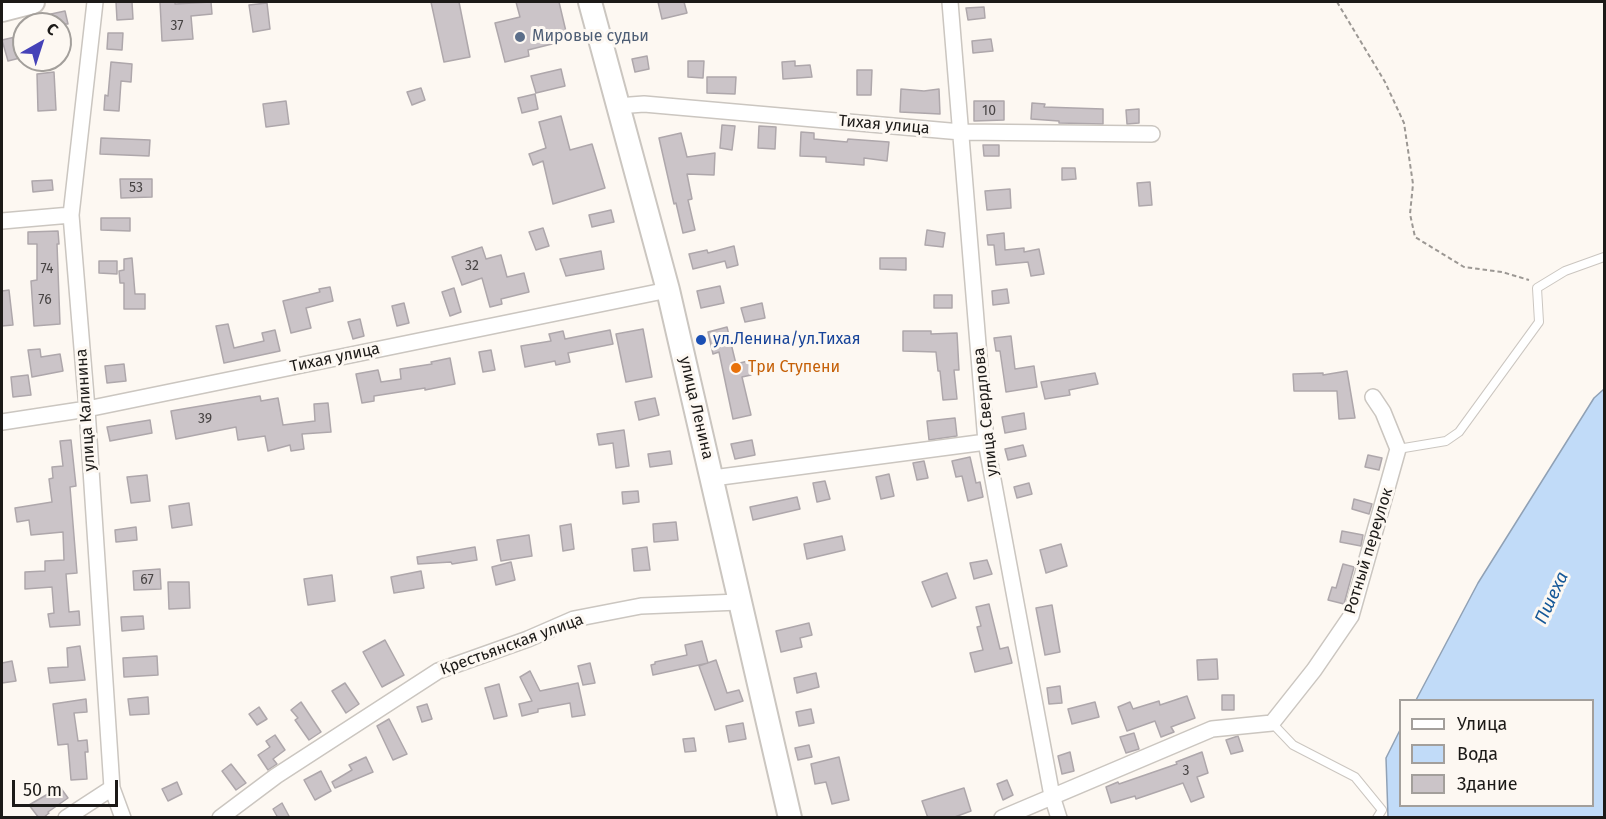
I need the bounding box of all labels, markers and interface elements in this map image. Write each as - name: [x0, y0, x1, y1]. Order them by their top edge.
- north arrow: [12, 12, 72, 72]
- house number: 37: [170, 18, 184, 34]
- text: С: [43, 19, 62, 39]
- place label: Мировые судьи: [532, 27, 649, 47]
- marker: Мировые судьи: [513, 30, 527, 44]
- house number: 10: [982, 103, 996, 119]
- street label: Тихая улица: [838, 111, 930, 139]
- house number: 53: [129, 180, 143, 196]
- house number: 32: [465, 258, 479, 274]
- house number: 74: [40, 261, 54, 277]
- house number: 76: [38, 292, 52, 308]
- place label: ул.Ленина/ул.Тихая: [713, 330, 861, 350]
- marker: ул.Ленина/ул.Тихая: [694, 333, 708, 347]
- street label: Тихая улица: [288, 339, 382, 377]
- street label: улица Свердлова: [970, 347, 1002, 477]
- street label: улица Калинина: [72, 348, 100, 472]
- street label: улица Ленина: [675, 355, 717, 461]
- place label: Три Ступени: [748, 358, 840, 378]
- marker: Три Ступени: [729, 361, 743, 375]
- house number: 39: [198, 411, 212, 427]
- street label: Ротный переулок: [1341, 486, 1397, 616]
- water label: Пшеха: [1531, 568, 1573, 628]
- house number: 67: [140, 572, 154, 588]
- street label: Крестьянская улица: [438, 610, 586, 680]
- legend: [1399, 699, 1594, 807]
- text: Улица: [1457, 713, 1507, 735]
- text: Вода: [1457, 743, 1498, 765]
- house number: 3: [1183, 763, 1189, 779]
- scale bar: [15, 768, 122, 806]
- text: Здание: [1457, 773, 1518, 795]
- text: 50 m: [23, 779, 62, 801]

